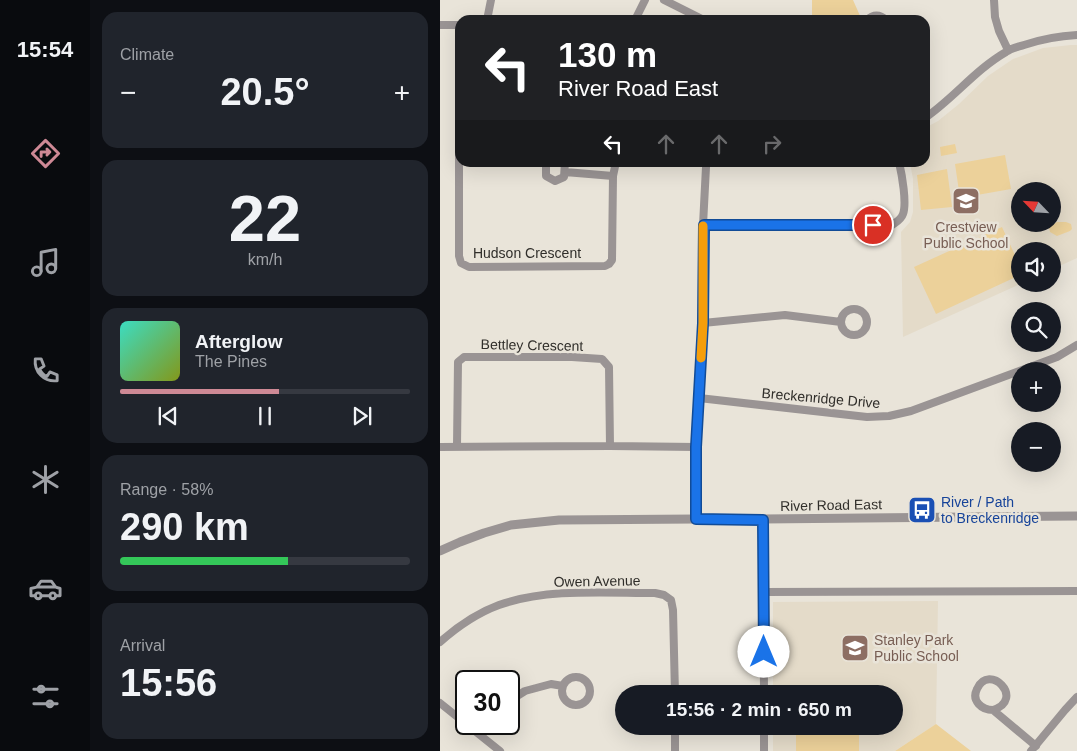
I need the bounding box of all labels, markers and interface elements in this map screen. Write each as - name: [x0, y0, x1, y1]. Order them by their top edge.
- icon: left: [475, 35, 540, 100]
- text: 130 m: [558, 35, 657, 74]
- text: 15:54: [17, 37, 73, 62]
- text: Climate: [120, 46, 174, 63]
- text: 20.5°: [220, 71, 310, 113]
- text: River Road East: [558, 76, 718, 101]
- text: −: [120, 77, 136, 108]
- text: +: [394, 77, 410, 108]
- icon: left: [599, 130, 627, 158]
- icon: ahead: [652, 130, 680, 158]
- icon: ahead: [705, 130, 733, 158]
- icon: right: [758, 130, 786, 158]
- icon: directions: [28, 136, 63, 171]
- text: 22: [229, 182, 301, 255]
- north arrow: [1011, 182, 1061, 232]
- map controls: [1011, 182, 1061, 472]
- school or university icon: Crestview Public School: [951, 186, 981, 216]
- pin: [852, 204, 894, 246]
- icon: arrive: [859, 211, 887, 239]
- place label: Crestview Public School: [924, 219, 1008, 251]
- button: sound: [1011, 242, 1061, 292]
- icon: music: [28, 245, 63, 280]
- street label: Hudson Crescent: [473, 245, 581, 261]
- text: km/h: [248, 251, 282, 268]
- button: search: [1011, 302, 1061, 352]
- text: Afterglow: [195, 331, 283, 352]
- street label: Bettley Crescent: [481, 336, 584, 354]
- icon: phone: [28, 353, 63, 388]
- text: The Pines: [195, 353, 267, 370]
- button: +: [1011, 362, 1061, 412]
- street label: Breckenridge Drive: [761, 385, 881, 411]
- icon: previous: [154, 402, 182, 430]
- icon: pause: [251, 402, 279, 430]
- icon: next: [348, 402, 376, 430]
- button: −: [1011, 422, 1061, 472]
- icon: climate: [28, 462, 63, 497]
- text: Range · 58%: [120, 481, 213, 498]
- place label: River / Path to Breckenridge: [941, 494, 1039, 526]
- bus stop icon: River / Path to Breckenridge: [907, 495, 937, 525]
- street label: River Road East: [780, 496, 882, 514]
- text: 290 km: [120, 506, 249, 548]
- icon: car: [28, 571, 63, 606]
- street label: Owen Avenue: [553, 572, 641, 590]
- position arrow: [737, 625, 789, 677]
- place label: Stanley Park Public School: [874, 632, 959, 664]
- school or university icon: Stanley Park Public School: [840, 633, 870, 663]
- text: Arrival: [120, 637, 165, 654]
- text: 15:56: [120, 662, 217, 704]
- speed limit sign: 30: [455, 670, 520, 735]
- icon: filters: [28, 679, 63, 714]
- text: 15:56 · 2 min · 650 m: [666, 699, 852, 720]

